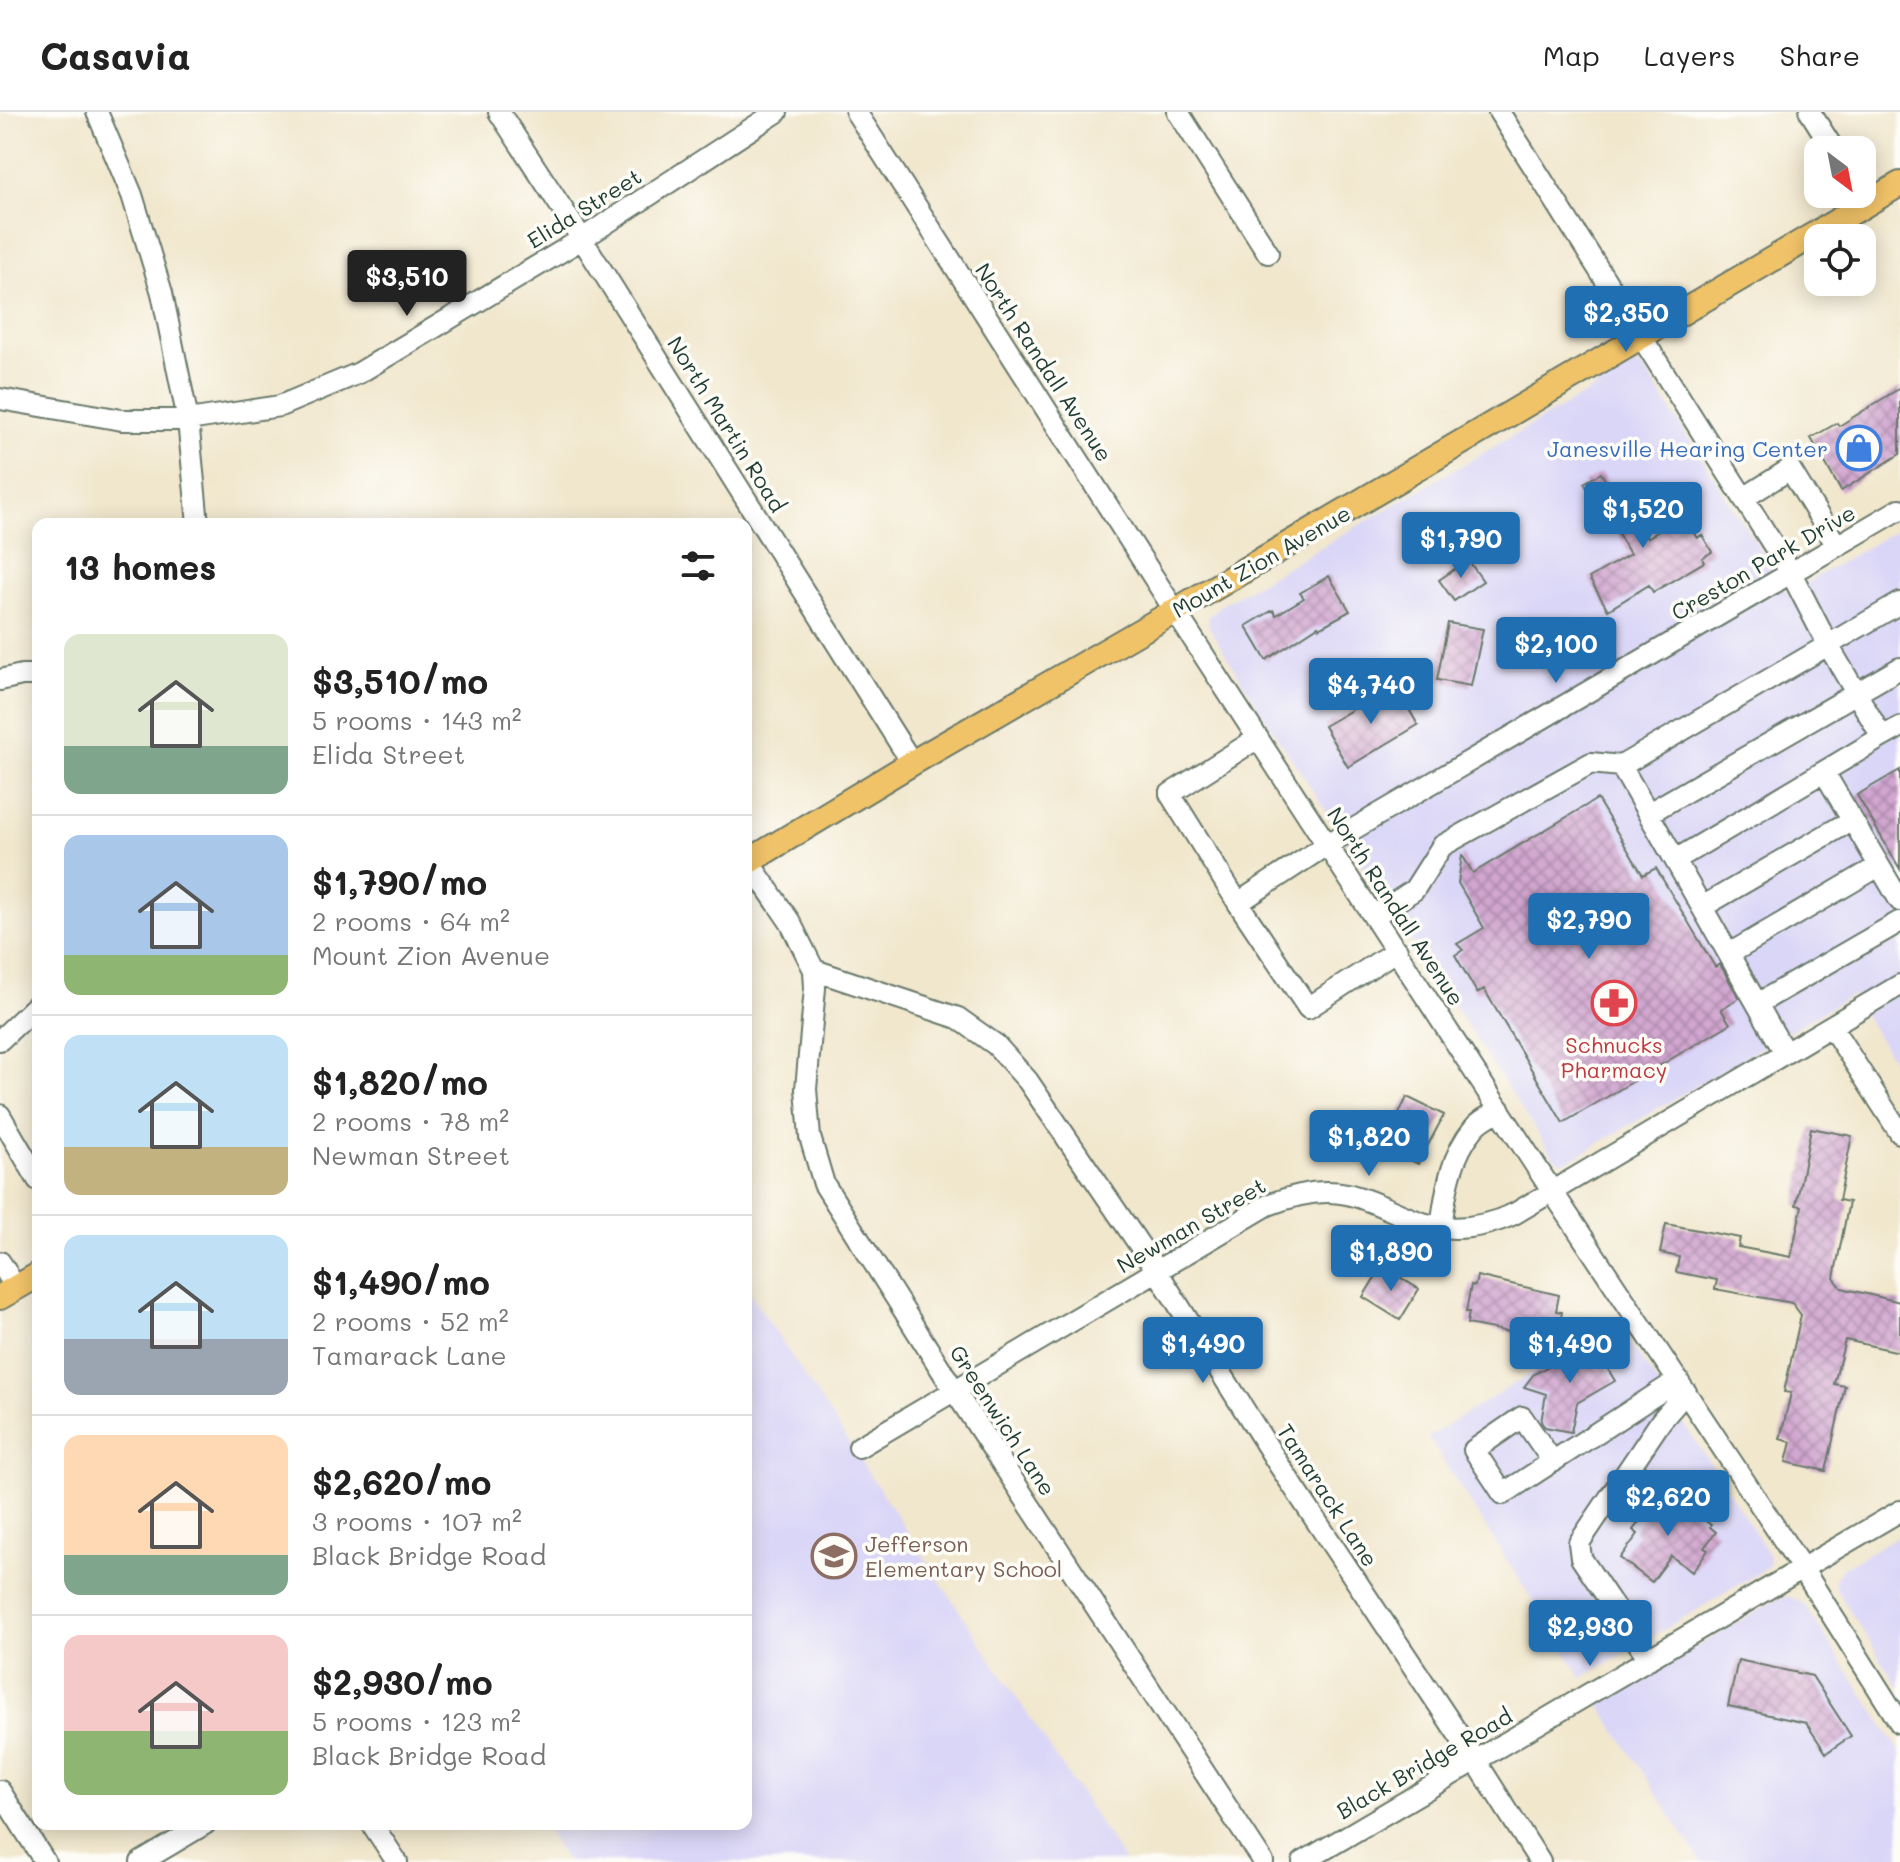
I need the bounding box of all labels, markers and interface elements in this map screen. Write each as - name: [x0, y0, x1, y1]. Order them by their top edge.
- text: Casavia: [40, 30, 191, 80]
- text: Map: [1543, 37, 1600, 73]
- text: Layers: [1644, 37, 1736, 73]
- text: Share: [1780, 37, 1860, 73]
- north arrow: [1804, 136, 1876, 208]
- map controls: [1804, 136, 1876, 296]
- street label: Elida Street: [521, 161, 647, 255]
- button: locate: [1804, 224, 1876, 296]
- pin: $3,510: [342, 250, 472, 318]
- street label: North Randall Avenue: [969, 257, 1119, 467]
- text: $3,510: [365, 259, 449, 293]
- pin: $2,350: [1561, 286, 1691, 354]
- text: $2,350: [1583, 295, 1669, 329]
- street label: North Martin Road: [661, 331, 793, 517]
- shop icon: Janesville Hearing Center: [1835, 424, 1883, 472]
- place label: Janesville Hearing Center: [1547, 434, 1828, 463]
- pin: $1,520: [1578, 482, 1708, 550]
- text: $1,520: [1602, 491, 1684, 525]
- street label: Creston Park Drive: [1666, 497, 1860, 627]
- street label: Mount Zion Avenue: [1167, 498, 1355, 624]
- pin: $1,790: [1396, 512, 1526, 580]
- text: $1,790: [1420, 521, 1502, 555]
- text: 13 homes: [64, 544, 217, 589]
- icon: filters: [676, 544, 720, 588]
- pin: $2,100: [1491, 617, 1621, 685]
- text: $2,100: [1514, 626, 1598, 660]
- text: $3,510/mo: [312, 658, 488, 703]
- pin: $4,740: [1306, 658, 1436, 726]
- icon: home: [128, 666, 224, 762]
- text: $4,740: [1327, 667, 1415, 701]
- text: 5 rooms · 143 m²: [312, 703, 522, 737]
- text: Elida Street: [312, 737, 465, 771]
- street label: North Randall Avenue: [1321, 801, 1471, 1011]
- text: $1,790/mo: [312, 859, 487, 904]
- icon: home: [128, 867, 224, 963]
- pin: $2,790: [1524, 893, 1654, 961]
- text: $2,790: [1546, 902, 1632, 936]
- text: 2 rooms · 64 m²: [312, 904, 510, 938]
- text: Mount Zion Avenue: [312, 938, 550, 972]
- pharmacy icon: Schnucks Pharmacy: [1590, 979, 1638, 1027]
- place label: Schnucks Pharmacy: [1561, 1030, 1667, 1084]
- text: $1,820/mo: [312, 1059, 488, 1104]
- icon: home: [128, 1067, 224, 1163]
- text: 2 rooms · 78 m²: [312, 1104, 509, 1138]
- pin: $1,820: [1304, 1110, 1434, 1178]
- text: $1,820: [1328, 1119, 1410, 1153]
- text: Newman Street: [312, 1138, 510, 1172]
- street label: Newman Street: [1111, 1171, 1271, 1279]
- pin: $1,890: [1326, 1225, 1456, 1293]
- text: $1,890: [1349, 1234, 1433, 1268]
- text: $1,490/mo: [312, 1259, 490, 1304]
- icon: home: [128, 1267, 224, 1363]
- text: 2 rooms · 52 m²: [312, 1304, 509, 1338]
- pin: $1,490: [1138, 1317, 1268, 1385]
- pin: $1,490: [1505, 1317, 1635, 1385]
- text: $1,490: [1161, 1326, 1245, 1360]
- text: $1,490: [1528, 1326, 1612, 1360]
- text: Tamarack Lane: [312, 1338, 507, 1372]
- street label: Greenwich Lane: [943, 1339, 1063, 1501]
- street label: Tamarack Lane: [1271, 1418, 1385, 1572]
- text: $2,620/mo: [312, 1459, 491, 1504]
- icon: home: [128, 1467, 224, 1563]
- pin: $2,620: [1603, 1470, 1733, 1538]
- text: $2,620: [1625, 1479, 1711, 1513]
- text: 3 rooms · 107 m²: [312, 1504, 522, 1538]
- place label: Jefferson Elementary School: [865, 1529, 1062, 1583]
- school or university icon: Jefferson Elementary School: [810, 1532, 858, 1580]
- text: Black Bridge Road: [312, 1538, 546, 1572]
- pin: $2,930: [1525, 1600, 1655, 1668]
- text: $2,930: [1547, 1609, 1633, 1643]
- text: $2,930/mo: [312, 1659, 493, 1704]
- icon: home: [128, 1667, 224, 1763]
- street label: Black Bridge Road: [1331, 1701, 1517, 1825]
- text: 5 rooms · 123 m²: [312, 1704, 521, 1738]
- text: Black Bridge Road: [312, 1738, 546, 1772]

